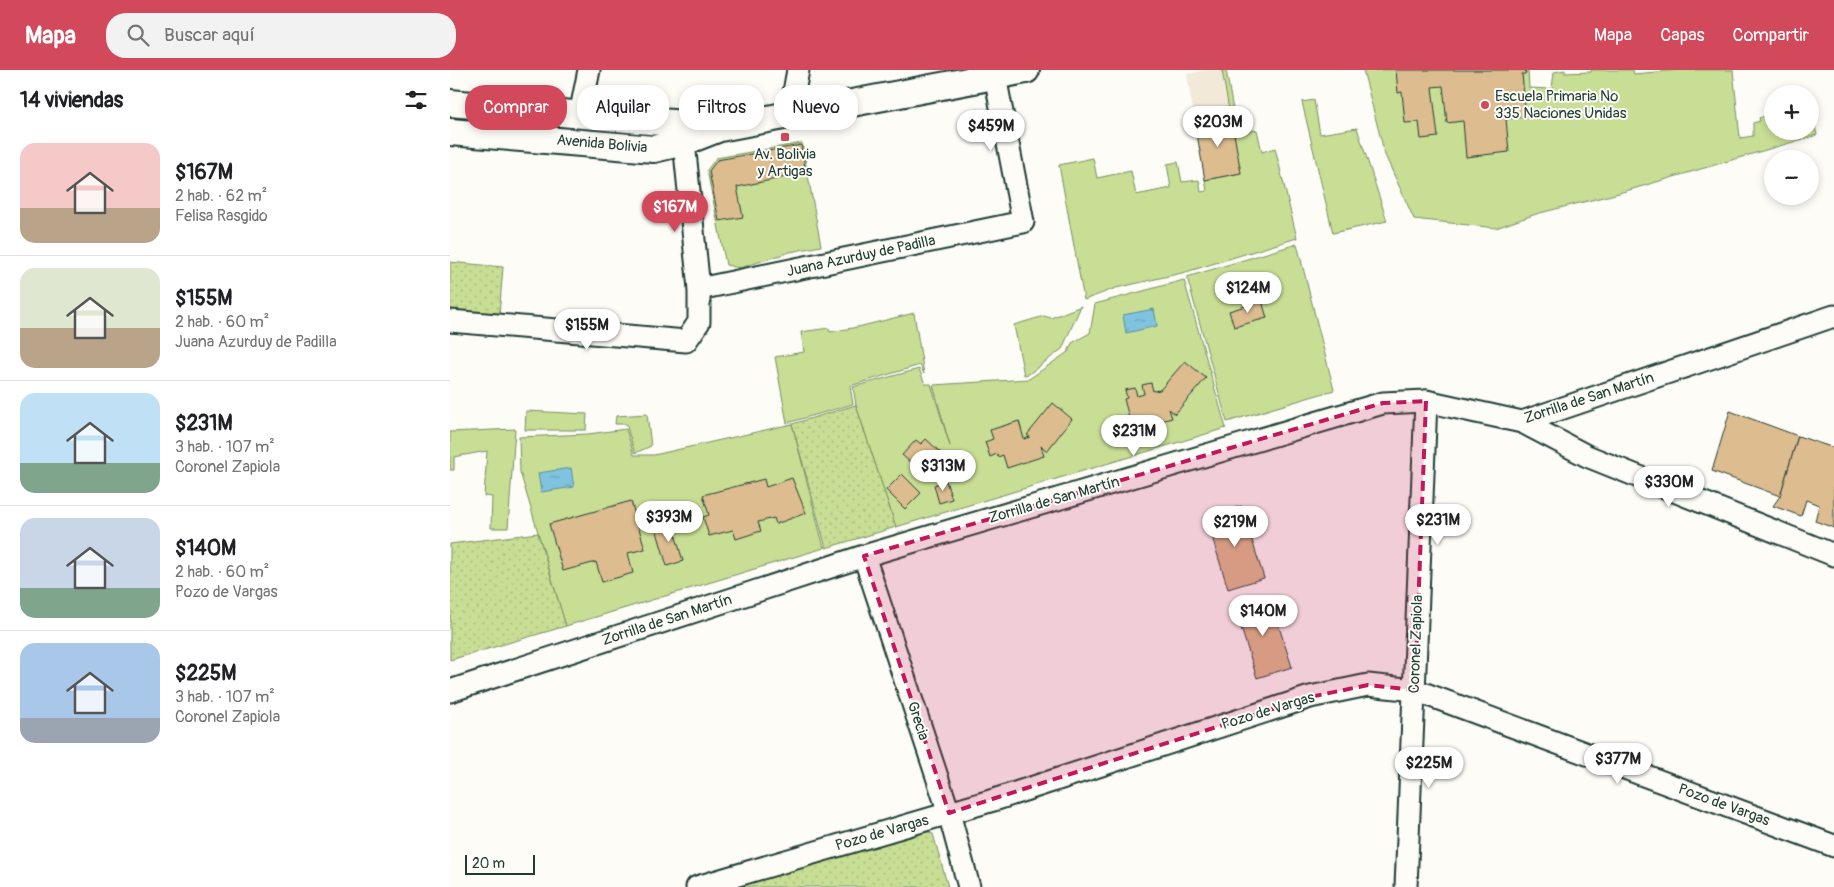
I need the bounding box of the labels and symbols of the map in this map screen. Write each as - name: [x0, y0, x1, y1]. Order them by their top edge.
- place label: Escuela Primaria Nº 335 Naciones Unidas: [1495, 87, 1627, 123]
- marker: Escuela Primaria Nº 335 Naciones Unidas: [1479, 99, 1491, 111]
- pin: $203M: [1183, 106, 1253, 148]
- pin: $459M: [956, 109, 1026, 152]
- street label: Avenida Bolivia: [556, 131, 648, 157]
- marker: Av. Bolivia y Artigas: [779, 131, 791, 143]
- place label: Av. Bolivia y Artigas: [754, 145, 816, 181]
- pin: $167M: [640, 190, 710, 233]
- street label: Juana Azurduy de Padilla: [785, 231, 937, 281]
- pin: $124M: [1213, 272, 1283, 314]
- pin: $155M: [552, 308, 622, 351]
- street label: Zorrilla de San Martín: [1522, 368, 1656, 428]
- pin: $231M: [1099, 414, 1169, 457]
- pin: $313M: [908, 450, 978, 492]
- pin: $330M: [1634, 466, 1704, 508]
- street label: Zorrilla de San Martín: [986, 472, 1122, 528]
- pin: $393M: [634, 500, 704, 543]
- pin: $231M: [1403, 504, 1473, 546]
- pin: $219M: [1200, 506, 1270, 548]
- street label: Zorrilla de San Martín: [600, 590, 734, 650]
- pin: $140M: [1228, 594, 1298, 637]
- street label: Coronel Zapiola: [1405, 594, 1427, 694]
- street label: Pozo de Vargas: [1219, 688, 1317, 734]
- street label: Grecia: [903, 699, 933, 743]
- pin: $377M: [1583, 742, 1653, 785]
- pin: $225M: [1394, 746, 1464, 789]
- street label: Pozo de Vargas: [1676, 780, 1773, 830]
- street label: Pozo de Vargas: [833, 811, 931, 855]
- scale bar: [465, 852, 535, 875]

